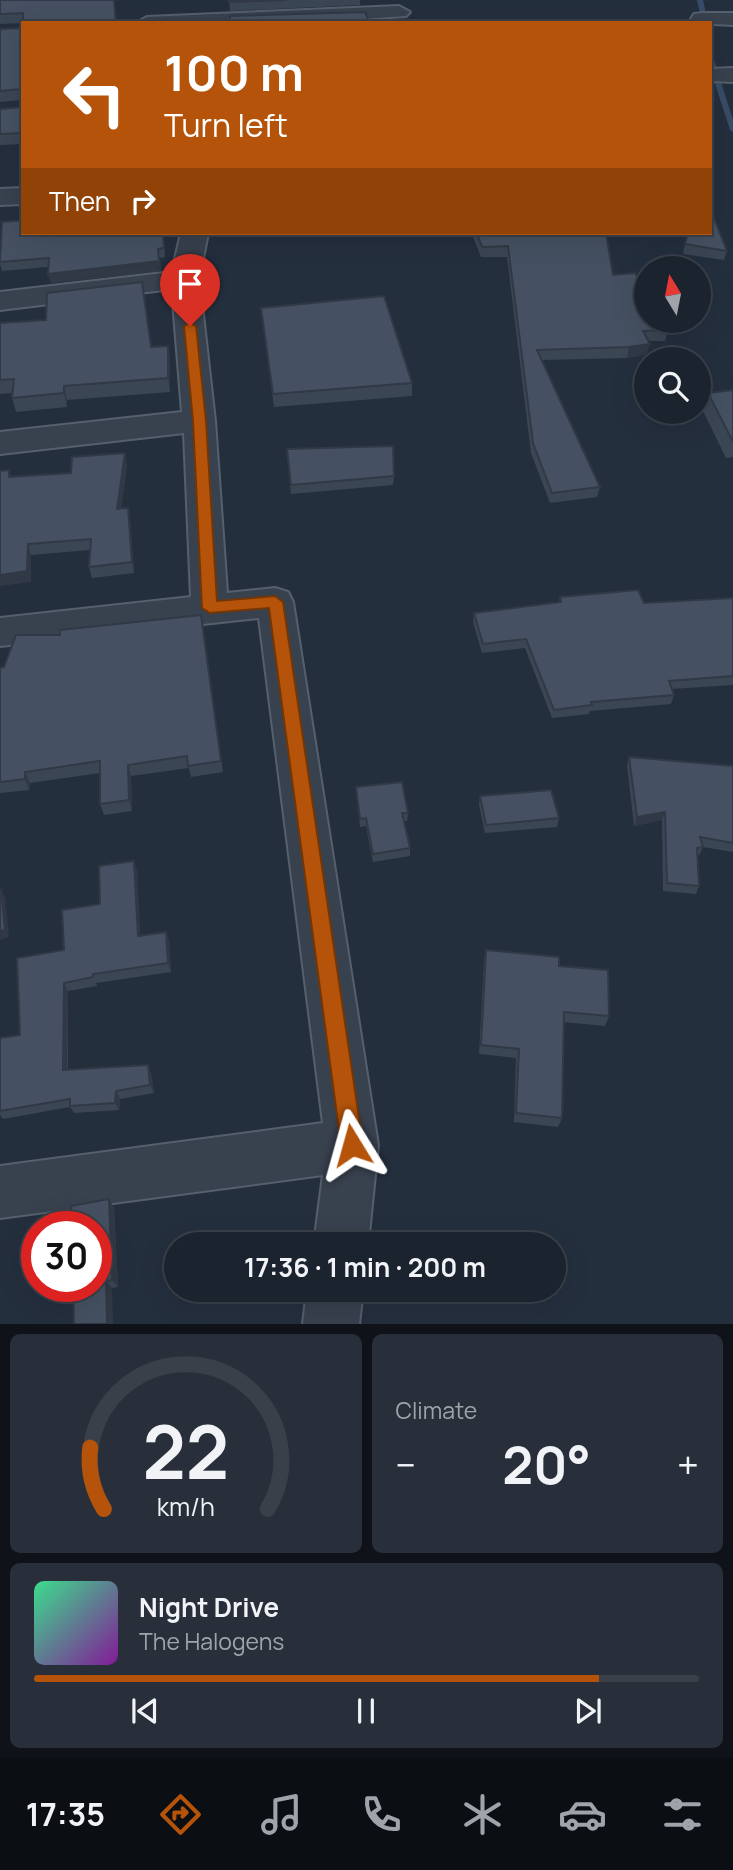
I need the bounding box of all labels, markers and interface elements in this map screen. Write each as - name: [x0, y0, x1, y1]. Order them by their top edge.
- text: 100 m: [164, 39, 304, 106]
- icon: left: [49, 49, 140, 140]
- text: Turn left: [164, 103, 288, 147]
- icon: right: [124, 182, 162, 220]
- text: Then: [49, 183, 110, 219]
- pin: [160, 254, 220, 326]
- north arrow: [634, 256, 710, 332]
- map controls: [634, 256, 711, 424]
- icon: arrive: [171, 265, 209, 303]
- button: search: [634, 347, 711, 424]
- position arrow: [315, 1108, 389, 1182]
- speed limit sign: 30: [21, 1211, 112, 1302]
- text: 17:36 · 1 min · 200 m: [244, 1249, 486, 1285]
- text: Climate: [396, 1394, 477, 1426]
- text: 22: [142, 1402, 229, 1502]
- text: 20°: [502, 1429, 591, 1500]
- text: −: [396, 1438, 416, 1490]
- text: +: [677, 1438, 699, 1490]
- text: km/h: [157, 1489, 215, 1524]
- text: Night Drive: [139, 1589, 279, 1625]
- text: The Halogens: [139, 1625, 284, 1657]
- icon: previous: [126, 1692, 164, 1730]
- icon: pause: [347, 1692, 385, 1730]
- icon: next: [569, 1692, 607, 1730]
- icon: directions: [156, 1790, 205, 1839]
- icon: music: [257, 1790, 306, 1839]
- icon: phone: [357, 1790, 406, 1839]
- icon: climate: [458, 1790, 507, 1839]
- icon: car: [558, 1790, 607, 1839]
- icon: filters: [658, 1790, 707, 1839]
- text: 17:35: [26, 1792, 105, 1836]

